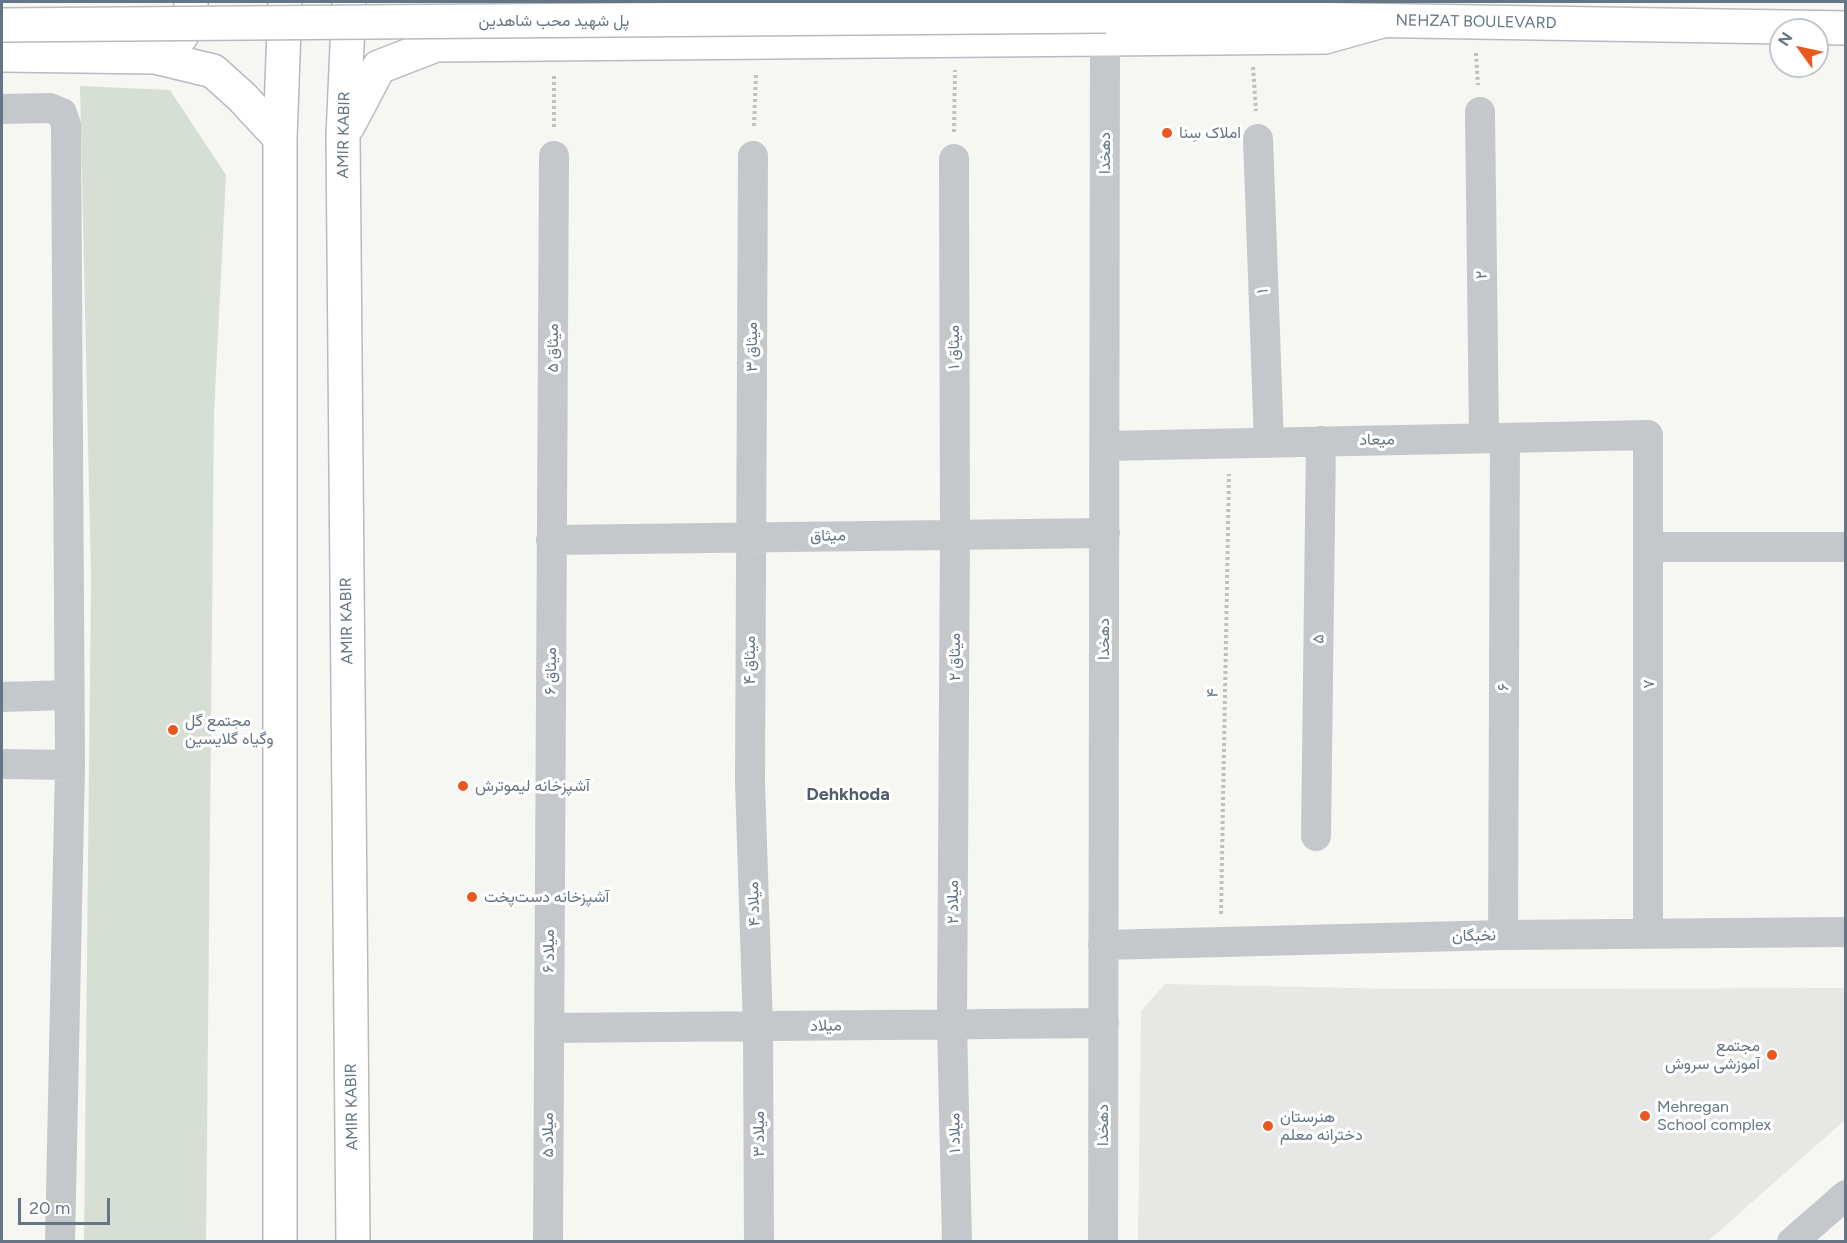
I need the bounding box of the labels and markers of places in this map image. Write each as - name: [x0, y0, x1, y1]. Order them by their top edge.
- place label: املاک سِنا: [1179, 123, 1241, 143]
- marker: املاک سِنا: [1160, 126, 1174, 140]
- place label: مجتمع گل وگیاه گلایسین: [185, 711, 274, 749]
- marker: مجتمع گل وگیاه گلایسین: [166, 723, 180, 737]
- place label: آشپزخانه لیموترش: [475, 776, 590, 796]
- marker: آشپزخانه لیموترش: [456, 779, 470, 793]
- place label: آشپزخانه دست‌پخت: [484, 887, 609, 907]
- marker: آشپزخانه دست‌پخت: [465, 890, 479, 904]
- place label: مجتمع آموزشی سروش: [1665, 1036, 1760, 1074]
- marker: مجتمع آموزشی سروش: [1765, 1048, 1779, 1062]
- place label: Mehregan School complex: [1657, 1097, 1771, 1135]
- place label: هنرستان دخترانه معلم: [1280, 1107, 1363, 1145]
- marker: Mehregan School complex: [1638, 1109, 1652, 1123]
- marker: هنرستان دخترانه معلم: [1261, 1119, 1275, 1133]

